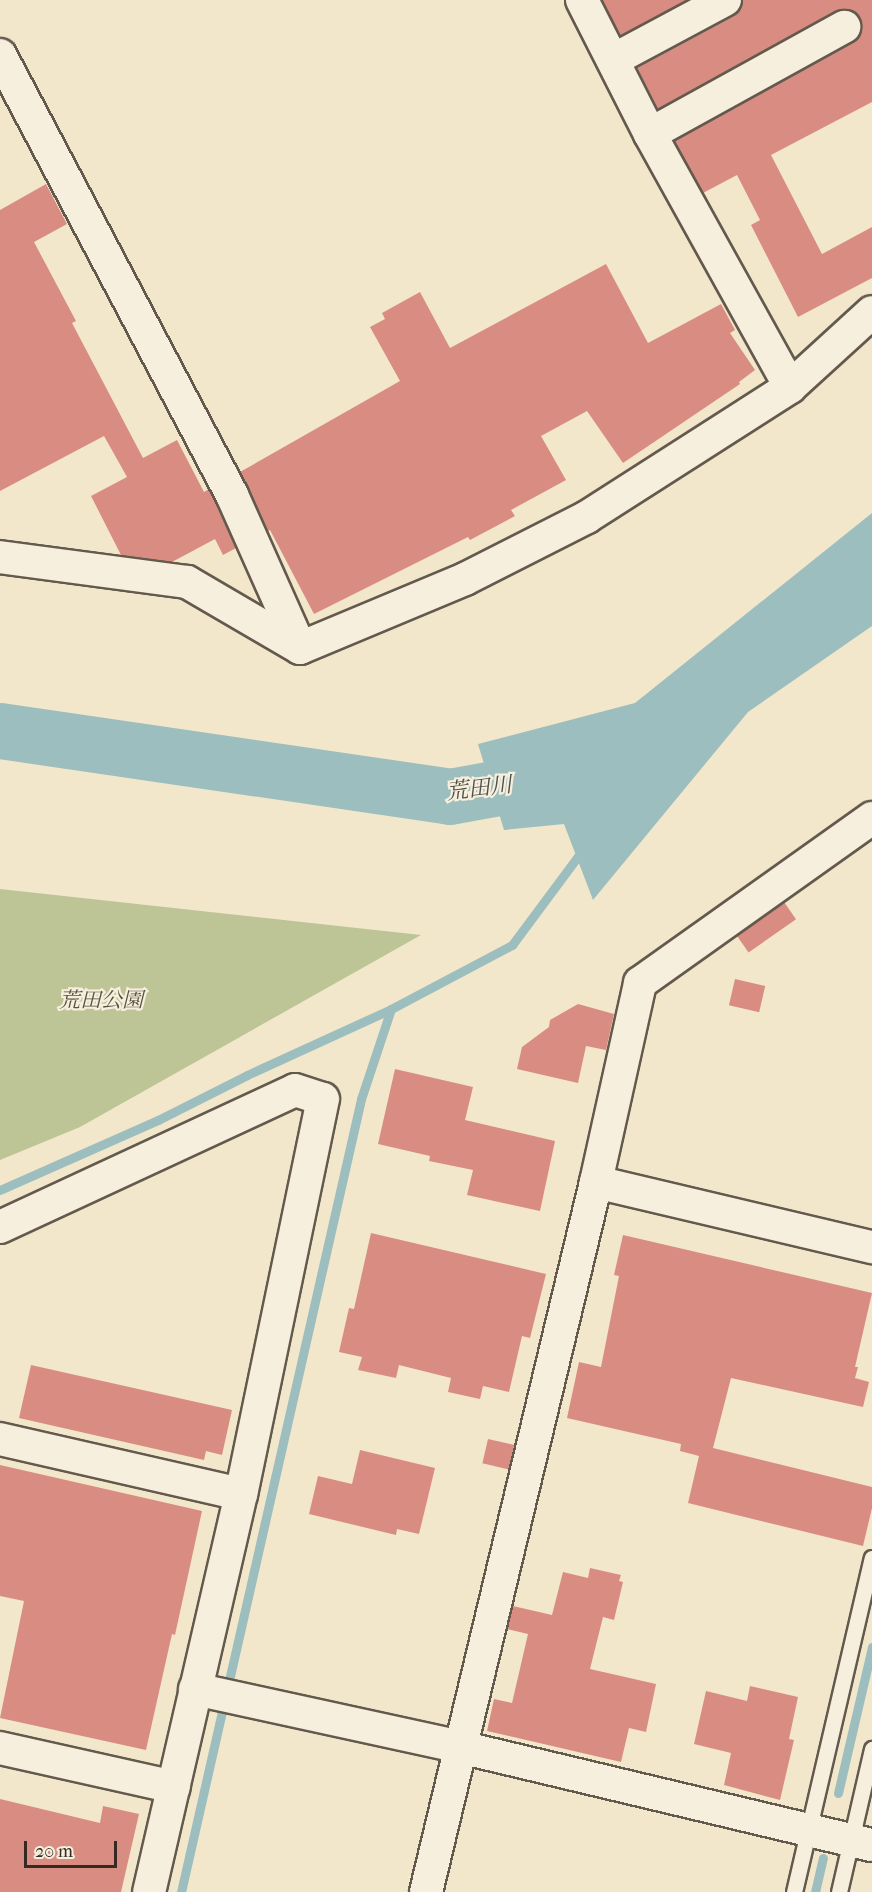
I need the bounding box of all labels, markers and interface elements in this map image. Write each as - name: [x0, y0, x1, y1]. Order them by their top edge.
- water label: 荒田川: [445, 772, 513, 806]
- park label: 荒田公園: [59, 987, 143, 1013]
- scale bar: [27, 1829, 120, 1867]
- text: 20 m: [35, 1841, 73, 1862]

